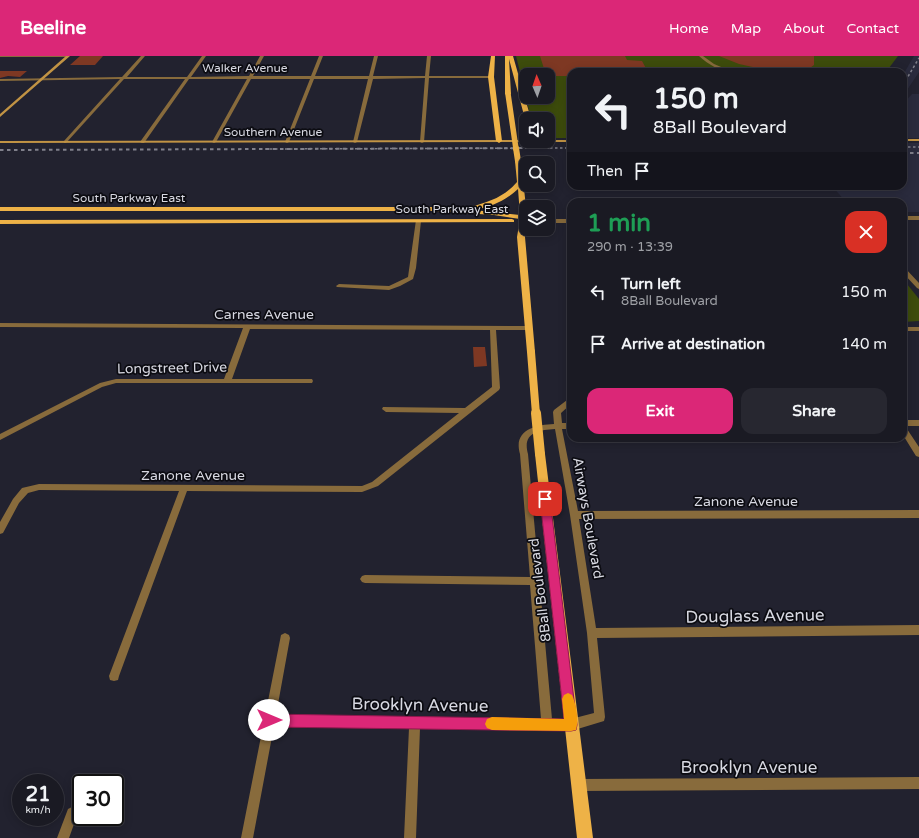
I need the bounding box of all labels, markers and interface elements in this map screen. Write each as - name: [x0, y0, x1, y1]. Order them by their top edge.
- text: Beeline: [20, 17, 86, 39]
- text: Home: [669, 20, 709, 37]
- text: Map: [731, 20, 761, 37]
- text: About: [783, 20, 825, 37]
- text: Contact: [847, 20, 899, 37]
- street label: Walker Avenue: [202, 61, 288, 75]
- north arrow: [519, 68, 555, 104]
- map controls: [519, 68, 555, 236]
- text: 150 m: [653, 82, 739, 116]
- icon: left: [587, 84, 639, 136]
- button: sound: [519, 112, 555, 148]
- text: 8Ball Boulevard: [653, 116, 787, 138]
- street label: Southern Avenue: [224, 125, 323, 139]
- button: search: [519, 156, 555, 192]
- icon: arrive: [631, 160, 653, 182]
- text: Then: [587, 162, 623, 180]
- street label: South Parkway East: [73, 191, 186, 205]
- button: layers: [519, 200, 555, 236]
- street label: South Parkway East: [396, 202, 509, 216]
- text: 1 min: [587, 209, 651, 238]
- button: close: [845, 211, 887, 253]
- text: 290 m · 13:39: [587, 239, 673, 255]
- text: Turn left: [621, 275, 681, 293]
- icon: left: [587, 281, 609, 303]
- text: 150 m: [841, 283, 887, 301]
- text: 8Ball Boulevard: [621, 293, 718, 309]
- street label: Carnes Avenue: [214, 306, 314, 323]
- icon: arrive: [587, 333, 609, 355]
- text: Arrive at destination: [621, 335, 765, 353]
- text: 140 m: [841, 335, 887, 353]
- street label: Longstreet Drive: [117, 359, 227, 377]
- button: Exit: [587, 388, 733, 434]
- button: Share: [741, 388, 887, 434]
- street label: Airways Boulevard: [569, 456, 607, 580]
- street label: Zanone Avenue: [141, 467, 245, 484]
- pin: [528, 482, 562, 516]
- icon: arrive: [534, 488, 556, 510]
- street label: Zanone Avenue: [694, 493, 798, 510]
- street label: 8Ball Boulevard: [525, 537, 555, 643]
- street label: Douglass Avenue: [685, 604, 825, 628]
- street label: Brooklyn Avenue: [351, 693, 489, 717]
- position arrow: [248, 699, 290, 741]
- street label: Brooklyn Avenue: [681, 757, 817, 778]
- speed limit sign: 30: [72, 774, 124, 826]
- text: 21: [25, 783, 51, 807]
- text: km/h: [25, 804, 51, 816]

